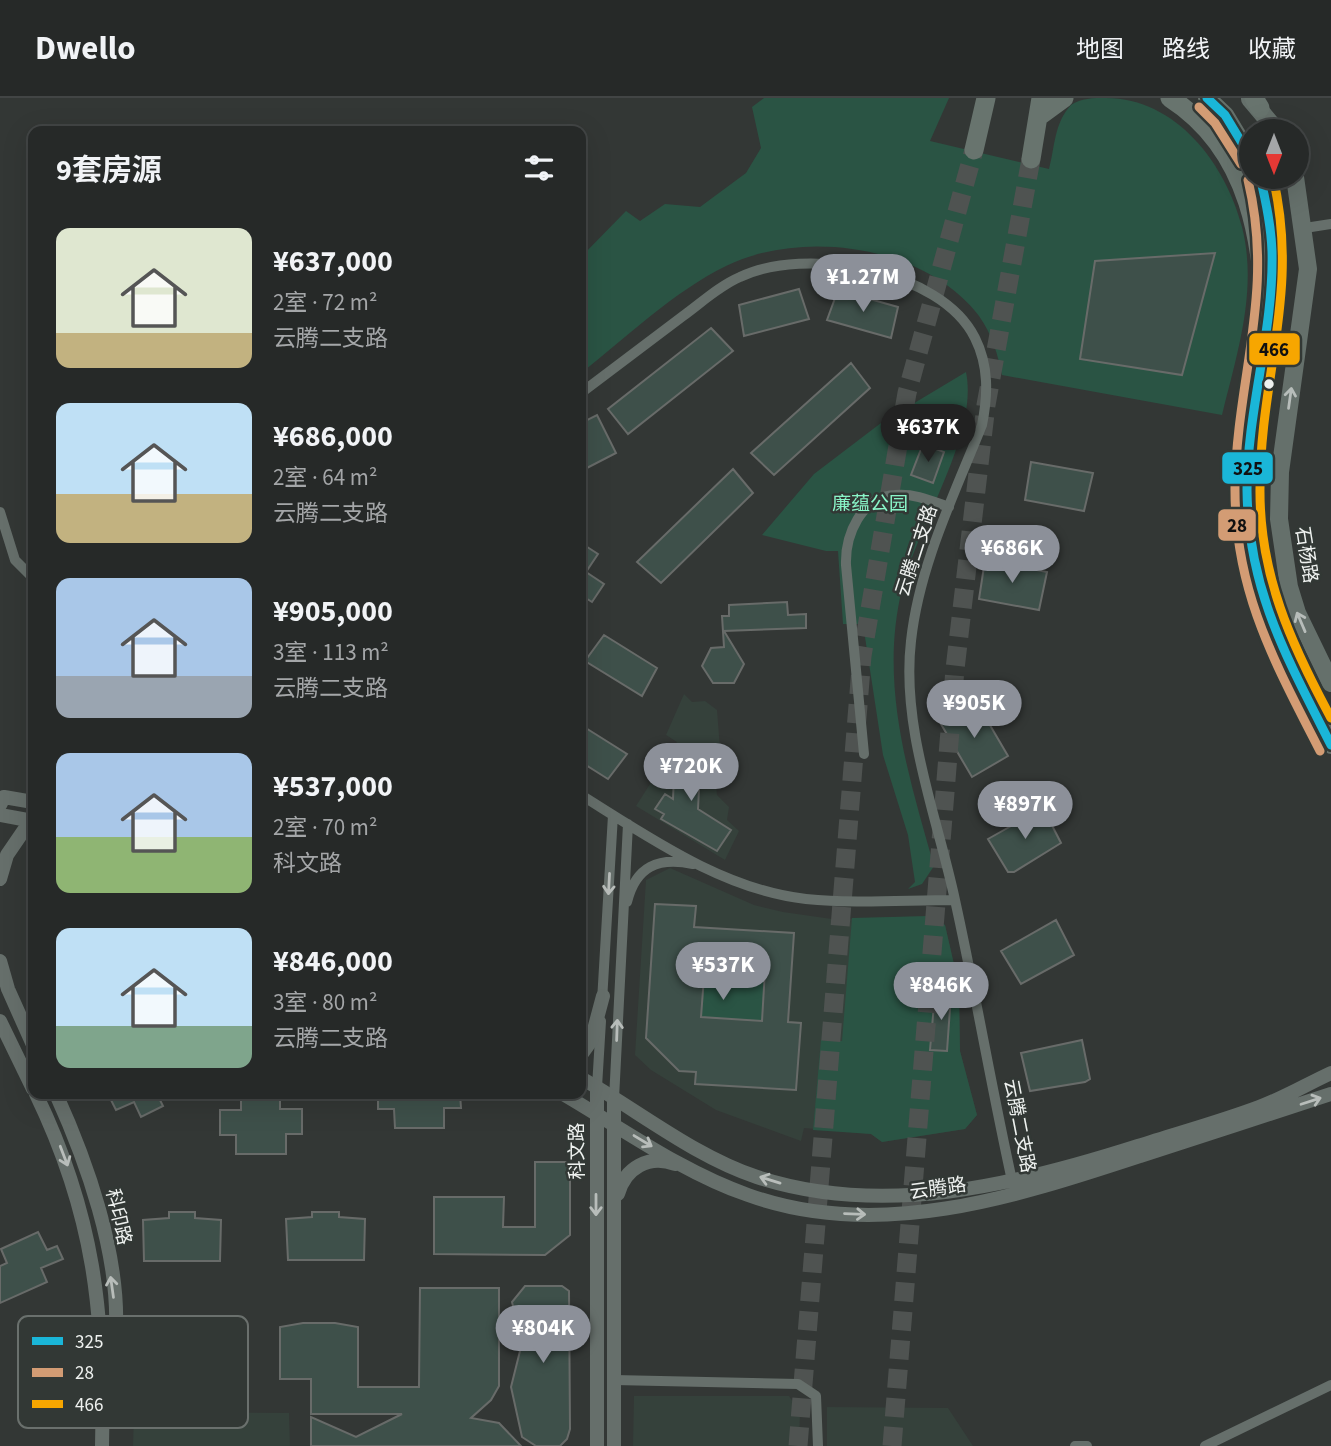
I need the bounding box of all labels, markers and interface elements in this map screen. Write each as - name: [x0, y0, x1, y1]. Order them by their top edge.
- text: Dwello: [35, 25, 136, 72]
- text: 地图: [1076, 32, 1124, 67]
- text: 路线: [1162, 32, 1210, 67]
- text: 收藏: [1248, 32, 1296, 67]
- north arrow: [1239, 119, 1309, 189]
- map controls: [1239, 119, 1309, 189]
- text: 9套房源: [56, 149, 162, 192]
- icon: filters: [520, 149, 558, 187]
- text: ¥637,000: [273, 240, 393, 283]
- pin: ¥1.27M: [806, 254, 920, 314]
- icon: home: [112, 256, 196, 340]
- text: ¥1.27M: [826, 260, 900, 293]
- text: 2室 · 72 m²: [273, 286, 377, 319]
- text: 云腾二支路: [273, 322, 388, 355]
- line badge: 466: [1248, 332, 1301, 366]
- text: 466: [1259, 337, 1289, 364]
- unlabelled marker: [1262, 377, 1276, 391]
- one-way arrow: [1284, 387, 1297, 410]
- pin: ¥637K: [879, 404, 977, 464]
- text: ¥637K: [897, 410, 959, 443]
- text: ¥686,000: [273, 415, 393, 458]
- icon: home: [112, 431, 196, 515]
- line badge: 325: [1221, 451, 1274, 485]
- text: 325: [1233, 456, 1263, 483]
- text: 2室 · 64 m²: [273, 461, 377, 494]
- park label: 廉蕴公园: [832, 491, 908, 518]
- text: 云腾二支路: [273, 497, 388, 530]
- street label: 云腾二支路: [889, 502, 945, 600]
- line badge: 28: [1217, 508, 1257, 542]
- text: 28: [1227, 513, 1247, 540]
- street label: 石杨路: [1288, 525, 1324, 585]
- pin: ¥686K: [963, 526, 1061, 585]
- text: ¥686K: [981, 531, 1043, 564]
- text: ¥905,000: [273, 590, 393, 633]
- icon: home: [112, 606, 196, 690]
- one-way arrow: [1293, 612, 1306, 633]
- text: 3室 · 113 m²: [273, 636, 389, 669]
- text: 云腾二支路: [273, 672, 388, 705]
- pin: ¥905K: [925, 680, 1023, 740]
- text: ¥905K: [943, 686, 1005, 719]
- pin: ¥720K: [642, 744, 740, 803]
- text: ¥720K: [660, 749, 722, 782]
- text: ¥537,000: [273, 765, 393, 808]
- icon: home: [112, 781, 196, 865]
- pin: ¥897K: [976, 782, 1074, 841]
- text: ¥897K: [994, 787, 1056, 820]
- text: 2室 · 70 m²: [273, 811, 377, 844]
- text: 科文路: [273, 847, 342, 880]
- one-way arrow: [603, 872, 616, 895]
- text: ¥846,000: [273, 940, 393, 983]
- pin: ¥537K: [674, 942, 772, 1002]
- text: ¥537K: [692, 948, 754, 981]
- icon: home: [112, 956, 196, 1040]
- pin: ¥846K: [892, 962, 990, 1022]
- text: ¥846K: [910, 968, 972, 1001]
- text: 3室 · 80 m²: [273, 986, 377, 1019]
- one-way arrow: [610, 1019, 623, 1042]
- text: 云腾二支路: [273, 1022, 388, 1055]
- street label: 云腾二支路: [997, 1077, 1041, 1175]
- one-way arrow: [1299, 1093, 1321, 1106]
- street label: 科文路: [564, 1122, 591, 1180]
- one-way arrow: [632, 1134, 652, 1148]
- one-way arrow: [58, 1144, 71, 1166]
- street label: 云腾路: [908, 1172, 968, 1206]
- one-way arrow: [759, 1173, 781, 1186]
- street label: 科印路: [98, 1186, 138, 1248]
- one-way arrow: [589, 1193, 603, 1216]
- one-way arrow: [843, 1207, 866, 1220]
- one-way arrow: [106, 1276, 119, 1299]
- pin: ¥804K: [494, 1306, 592, 1365]
- text: ¥804K: [512, 1311, 574, 1344]
- legend: [18, 1316, 248, 1428]
- text: 325: [75, 1329, 103, 1356]
- text: 28: [75, 1360, 94, 1387]
- text: 466: [75, 1392, 103, 1419]

